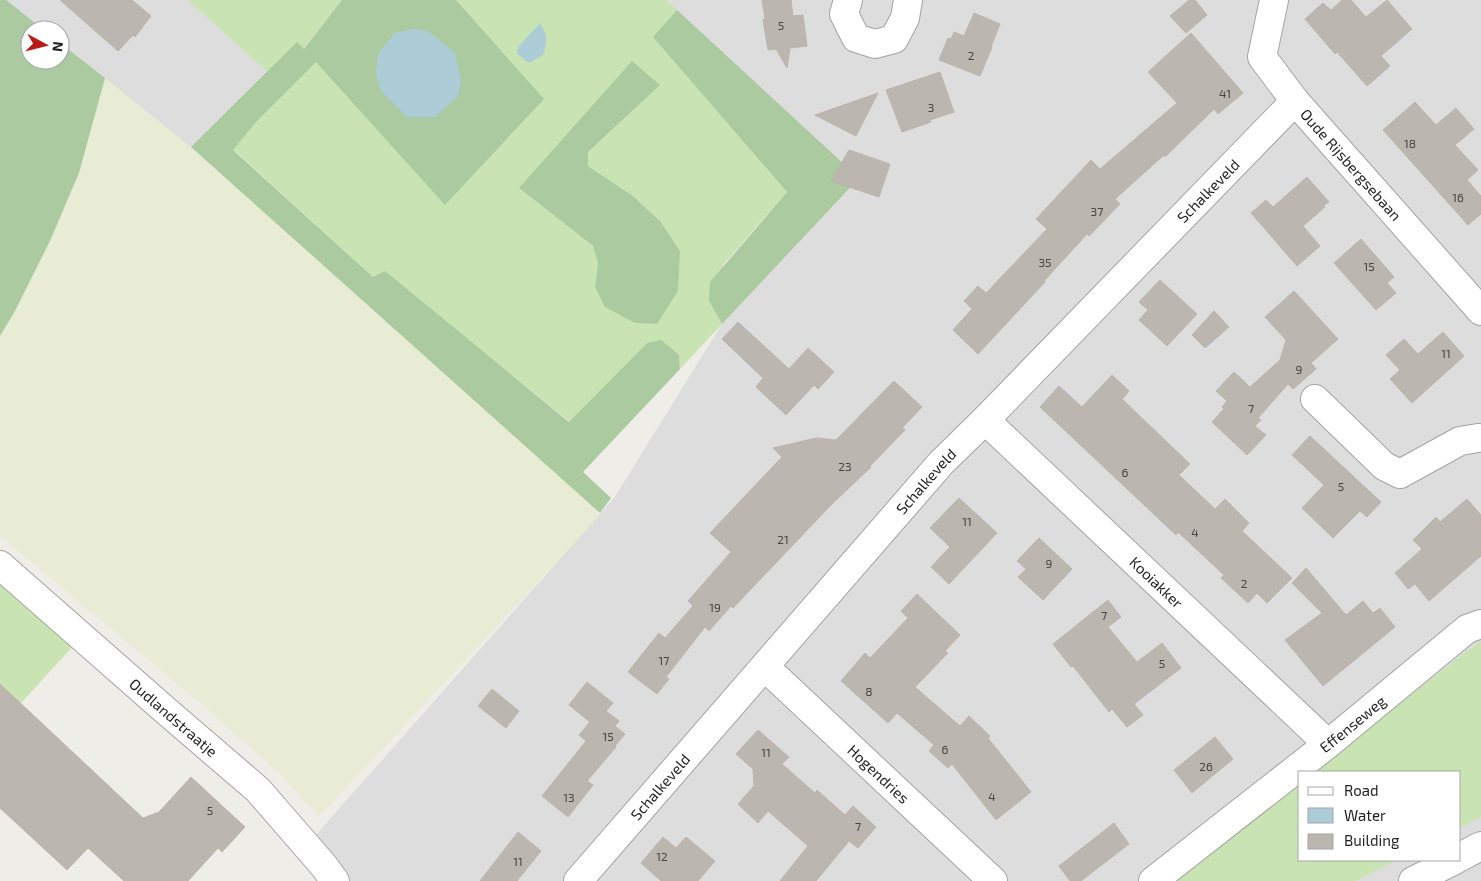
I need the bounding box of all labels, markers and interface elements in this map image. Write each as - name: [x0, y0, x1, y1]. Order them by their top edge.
- house number: 5: [778, 18, 784, 32]
- north arrow: [20, 20, 70, 70]
- text: N: [49, 41, 67, 53]
- house number: 2: [968, 48, 975, 62]
- house number: 41: [1219, 86, 1231, 100]
- house number: 3: [928, 100, 934, 114]
- street label: Oude Rijsbergsebaan: [1297, 105, 1405, 224]
- house number: 18: [1404, 136, 1416, 150]
- street label: Schalkeveld: [1173, 155, 1243, 226]
- house number: 16: [1452, 190, 1464, 204]
- house number: 37: [1091, 204, 1103, 218]
- house number: 35: [1038, 255, 1052, 269]
- house number: 15: [1363, 259, 1375, 273]
- house number: 11: [1441, 346, 1451, 360]
- house number: 9: [1296, 362, 1303, 376]
- house number: 7: [1248, 401, 1254, 415]
- street label: Schalkeveld: [892, 445, 960, 518]
- house number: 23: [838, 459, 852, 473]
- house number: 6: [1122, 465, 1129, 479]
- house number: 5: [1338, 479, 1344, 493]
- house number: 11: [962, 514, 972, 528]
- house number: 4: [1191, 525, 1199, 539]
- house number: 21: [777, 532, 789, 546]
- street label: Kooiakker: [1126, 553, 1187, 612]
- house number: 9: [1046, 556, 1053, 570]
- house number: 2: [1241, 576, 1248, 590]
- house number: 19: [709, 600, 721, 614]
- house number: 7: [1101, 608, 1107, 622]
- house number: 17: [659, 653, 669, 667]
- house number: 5: [1159, 656, 1165, 670]
- street label: Oudlandstraatje: [126, 674, 221, 760]
- house number: 8: [865, 684, 873, 698]
- street label: Effenseweg: [1316, 691, 1390, 756]
- house number: 15: [602, 729, 614, 743]
- street label: Hogendries: [844, 741, 913, 807]
- house number: 6: [942, 742, 949, 756]
- house number: 11: [761, 745, 771, 759]
- street label: Schalkeveld: [626, 750, 694, 823]
- house number: 26: [1199, 759, 1213, 773]
- legend: [1298, 771, 1461, 861]
- text: Road: [1344, 781, 1379, 799]
- house number: 4: [988, 789, 996, 803]
- house number: 13: [563, 790, 575, 804]
- house number: 5: [207, 803, 213, 817]
- text: Water: [1344, 806, 1386, 824]
- house number: 7: [855, 819, 861, 833]
- text: Building: [1344, 831, 1400, 849]
- house number: 12: [656, 849, 668, 863]
- house number: 11: [513, 854, 523, 868]

